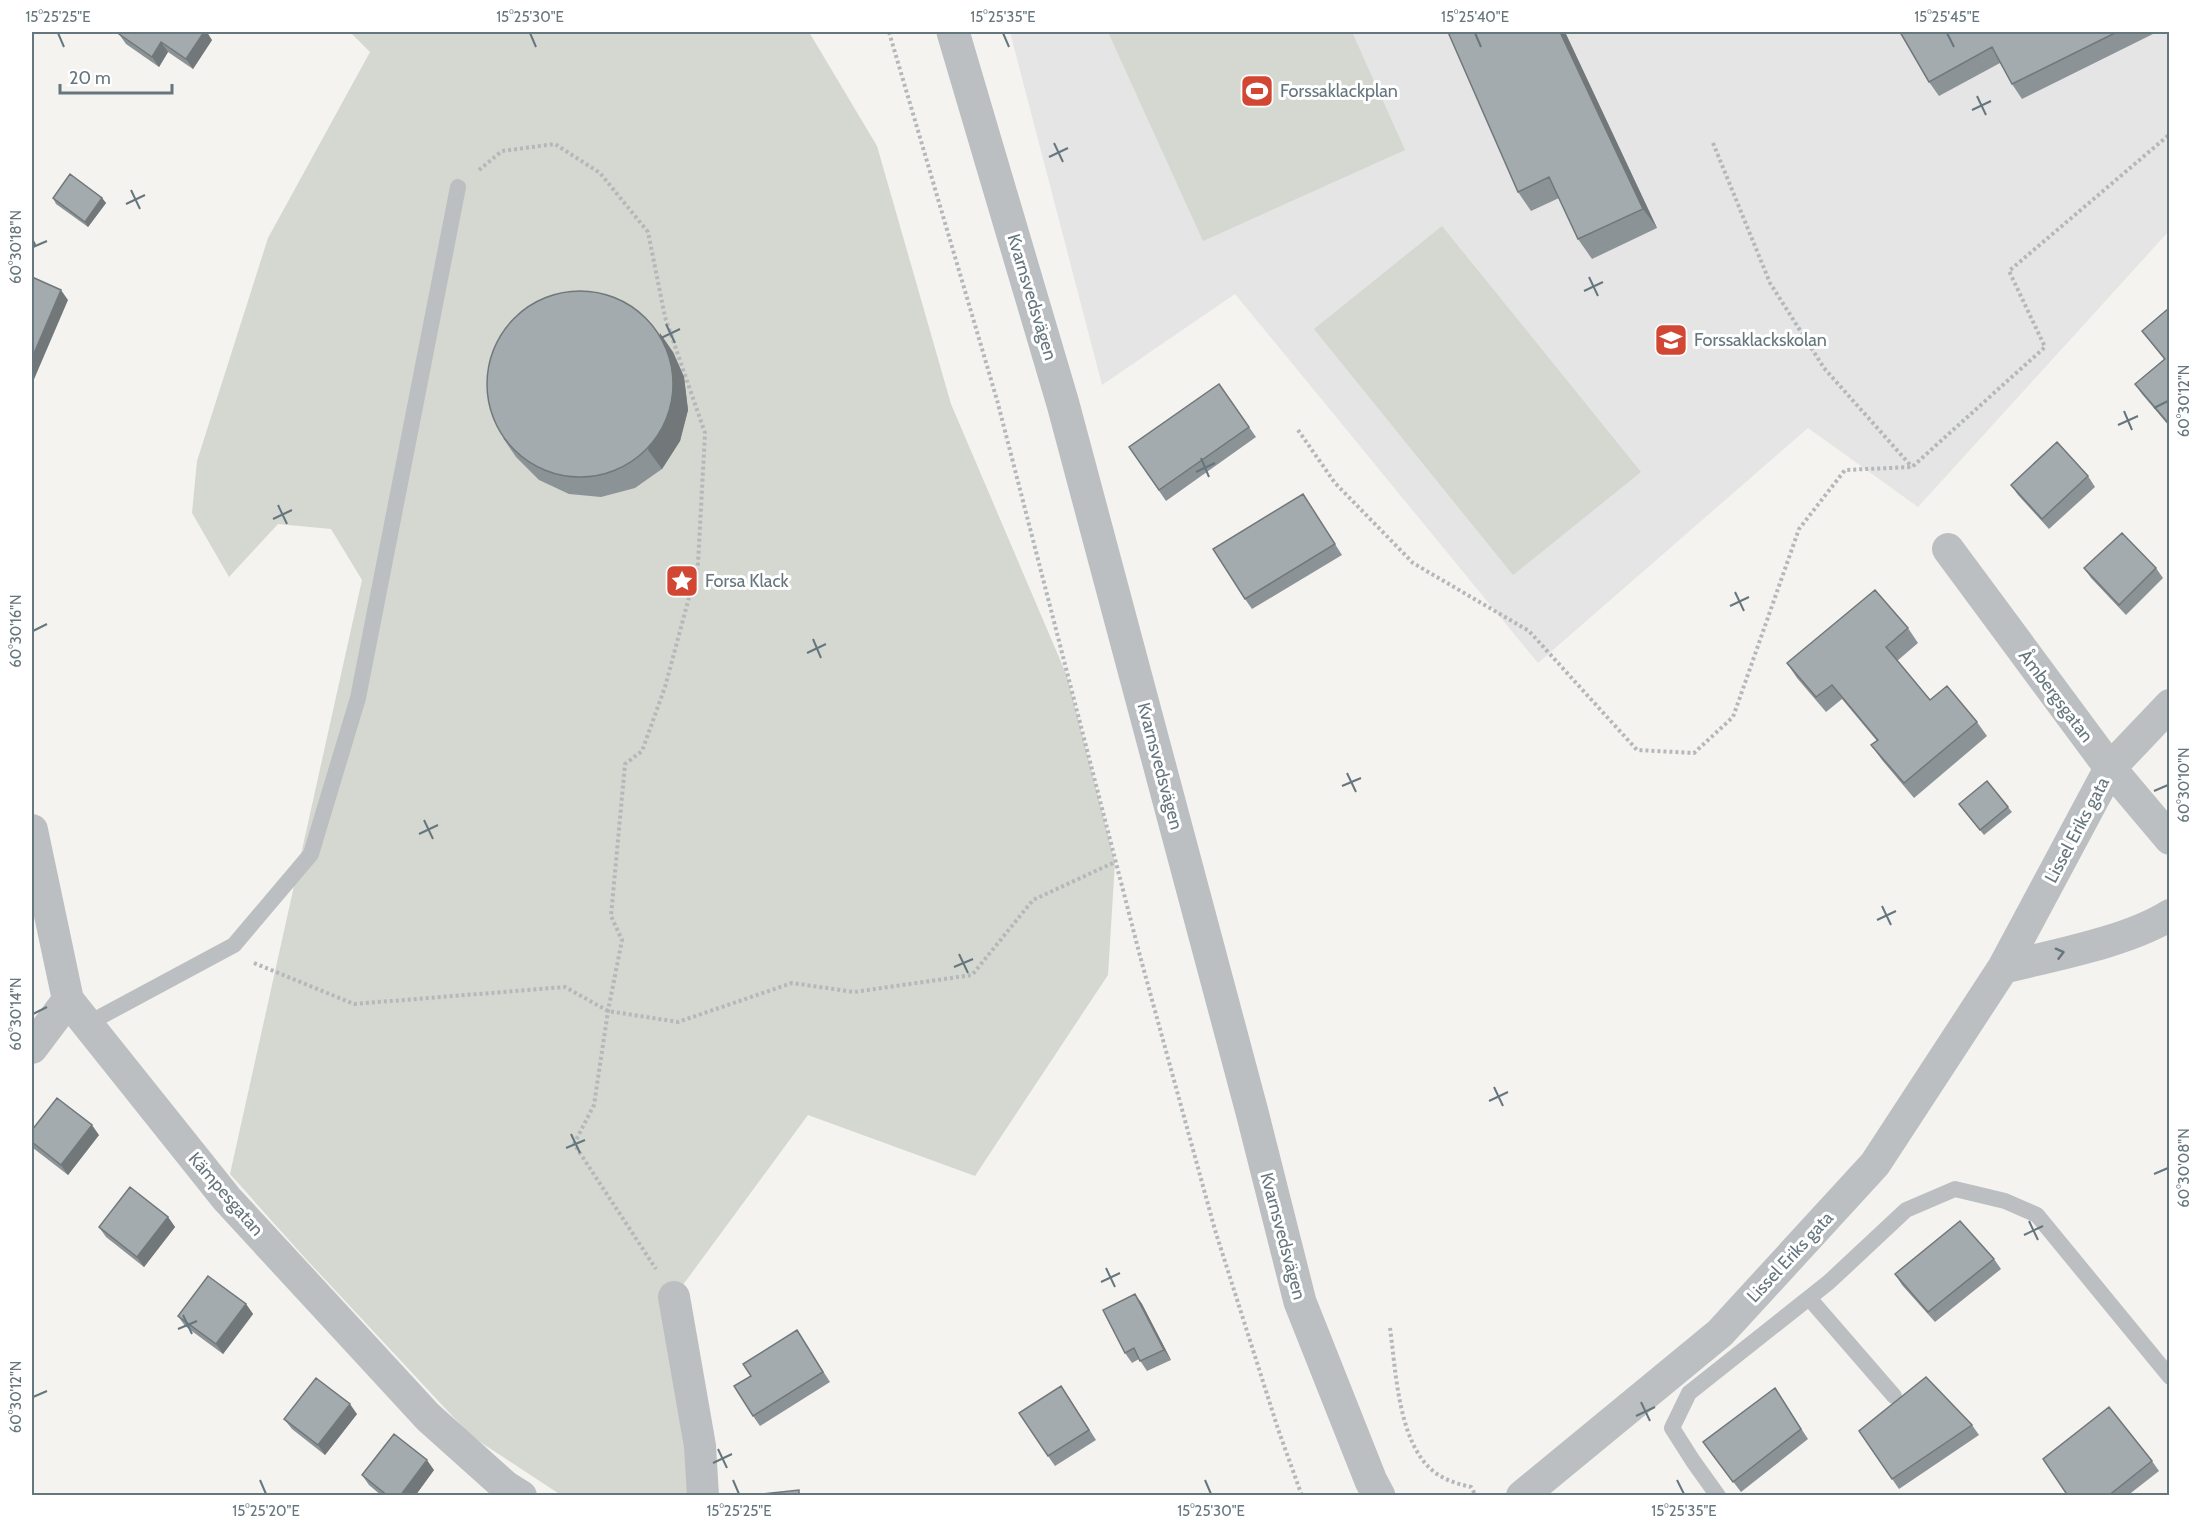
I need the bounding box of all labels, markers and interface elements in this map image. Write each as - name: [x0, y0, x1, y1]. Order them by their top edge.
- text: 15°25'25"E: [25, 8, 91, 26]
- text: 15°25'30"E: [496, 8, 564, 26]
- text: 15°25'35"E: [970, 8, 1036, 26]
- text: 15°25'40"E: [1441, 8, 1509, 26]
- text: 15°25'45"E: [1914, 8, 1980, 26]
- scale bar: [60, 57, 172, 95]
- text: 20 m: [69, 67, 111, 89]
- sports icon: Forssaklackplan: [1239, 73, 1275, 109]
- place label: Forssaklackplan: [1280, 80, 1398, 102]
- text: 60°30'18"N: [7, 210, 25, 284]
- street label: Kvarnsvedsvägen: [1002, 231, 1062, 363]
- school or university icon: Forssaklackskolan: [1653, 322, 1689, 358]
- place label: Forssaklackskolan: [1694, 329, 1827, 351]
- text: 60°30'12"N: [2175, 365, 2193, 437]
- place icon: Forsa Klack: [664, 563, 700, 599]
- place label: Forsa Klack: [705, 570, 790, 592]
- text: 60°30'16"N: [7, 594, 25, 668]
- street label: Åmbergsgatan: [2014, 645, 2098, 747]
- street label: Kvarnsvedsvägen: [1132, 700, 1188, 832]
- text: 60°30'10"N: [2175, 747, 2193, 823]
- street label: Lissel Eriks gata: [2040, 773, 2114, 886]
- one-way arrow: [2055, 948, 2065, 961]
- text: 60°30'14"N: [7, 977, 25, 1051]
- text: 60°30'08"N: [2175, 1128, 2193, 1208]
- street label: Kämpesgatan: [184, 1148, 268, 1240]
- street label: Kvarnsvedsvägen: [1255, 1170, 1311, 1302]
- street label: Lissel Eriks gata: [1742, 1207, 1838, 1307]
- text: 60°30'12"N: [7, 1361, 25, 1433]
- text: 15°25'20"E: [232, 1502, 300, 1520]
- text: 15°25'25"E: [706, 1502, 772, 1520]
- text: 15°25'30"E: [1177, 1502, 1245, 1520]
- text: 15°25'35"E: [1651, 1502, 1717, 1520]

